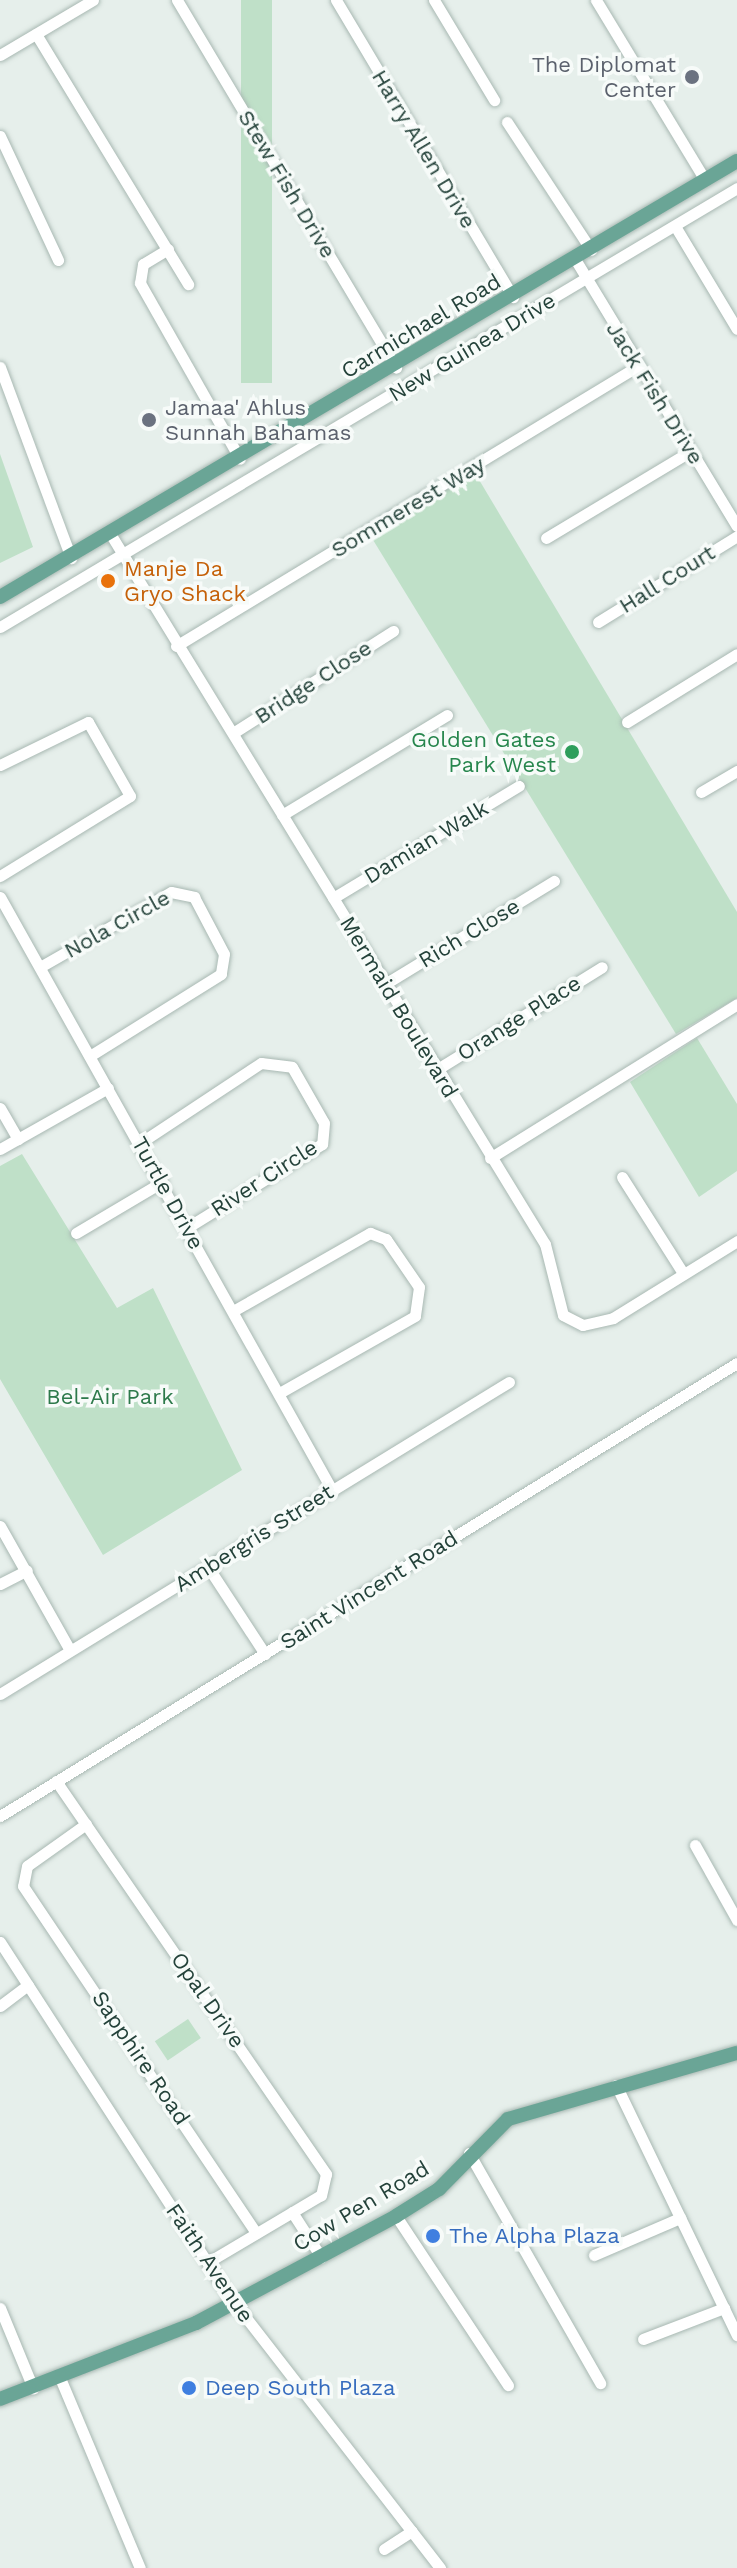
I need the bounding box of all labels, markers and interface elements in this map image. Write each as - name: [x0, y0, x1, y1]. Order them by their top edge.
- place label: The Diplomat Center: [532, 51, 676, 102]
- street label: Harry Allen Drive: [366, 64, 482, 234]
- marker: The Diplomat Center: [683, 68, 701, 86]
- street label: Stew Fish Drive: [232, 105, 342, 263]
- street label: Carmichael Road: [336, 268, 506, 384]
- street label: New Guinea Drive: [384, 287, 560, 407]
- street label: Jack Fish Drive: [600, 317, 710, 469]
- place label: Jamaa' Ahlus Sunnah Bahamas: [165, 394, 351, 446]
- marker: Jamaa' Ahlus Sunnah Bahamas: [140, 411, 158, 429]
- street label: Sommerest Way: [326, 451, 490, 563]
- street label: Hall Court: [614, 539, 720, 619]
- place label: Manje Da Gryo Shack: [124, 555, 246, 606]
- marker: Manje Da Gryo Shack: [99, 572, 117, 590]
- street label: Bridge Close: [250, 634, 376, 730]
- place label: Golden Gates Park West: [411, 726, 556, 778]
- marker: Golden Gates Park West: [563, 743, 581, 761]
- street label: Damian Walk: [359, 794, 493, 890]
- street label: Nola Circle: [59, 884, 175, 964]
- street label: Rich Close: [414, 893, 524, 973]
- street label: Mermaid Boulevard: [334, 911, 464, 1103]
- street label: Orange Place: [452, 970, 586, 1066]
- street label: Turtle Drive: [126, 1132, 210, 1254]
- street label: River Circle: [206, 1134, 322, 1222]
- park label: Bel-Air Park: [46, 1384, 174, 1410]
- street label: Ambergris Street: [170, 1479, 338, 1597]
- street label: Saint Vincent Road: [275, 1524, 463, 1656]
- street label: Opal Drive: [165, 1947, 251, 2053]
- street label: Sapphire Road: [86, 1986, 196, 2130]
- street label: Cow Pen Road: [288, 2155, 434, 2257]
- street label: Faith Avenue: [160, 2198, 260, 2328]
- place label: The Alpha Plaza: [449, 2223, 621, 2249]
- marker: The Alpha Plaza: [424, 2227, 442, 2245]
- place label: Deep South Plaza: [205, 2375, 396, 2401]
- marker: Deep South Plaza: [180, 2379, 198, 2397]

